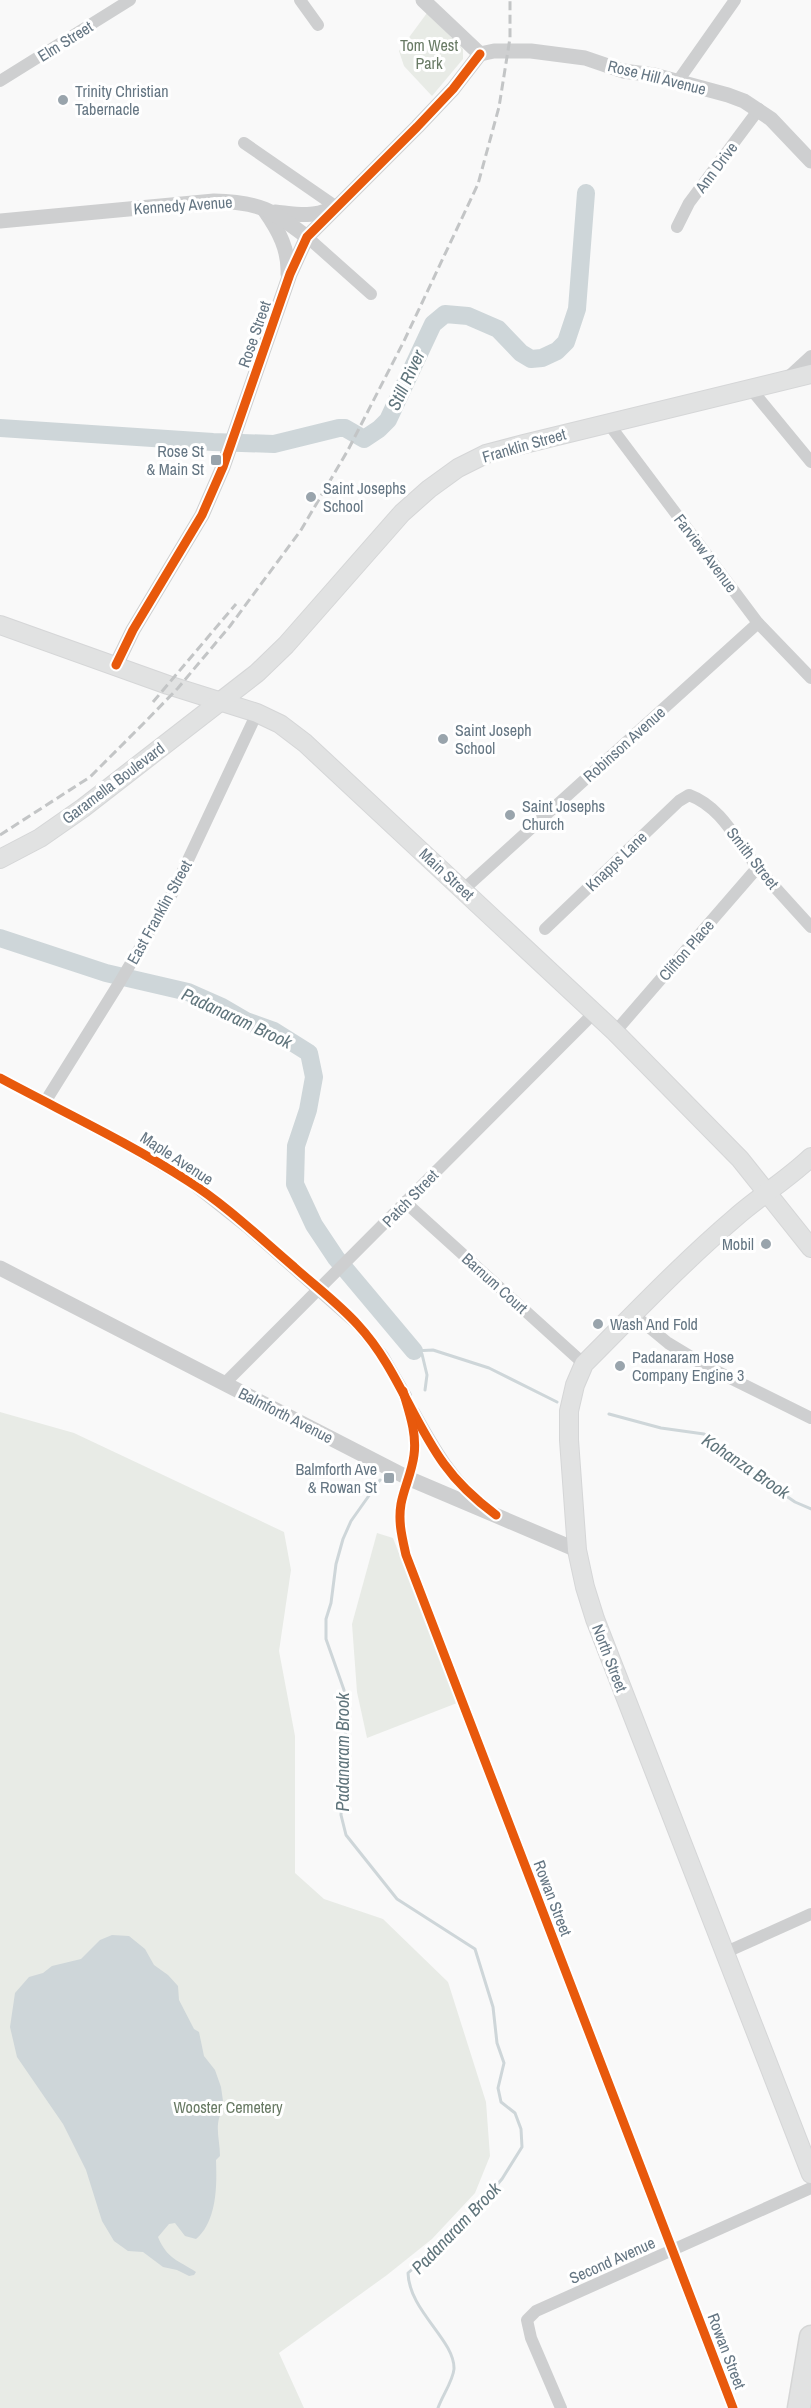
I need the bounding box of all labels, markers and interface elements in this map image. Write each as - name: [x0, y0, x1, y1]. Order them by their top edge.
- street label: Elm Street: [33, 15, 97, 67]
- park label: Tom West Park: [400, 34, 458, 74]
- street label: Rose Hill Avenue: [606, 54, 708, 100]
- place label: Trinity Christian Tabernacle: [75, 80, 169, 120]
- marker: Trinity Christian Tabernacle: [56, 93, 70, 107]
- street label: Ann Drive: [689, 137, 742, 198]
- street label: Kennedy Avenue: [133, 191, 233, 219]
- street label: Rose Street: [232, 297, 276, 370]
- water label: Still River: [381, 345, 431, 414]
- street label: Franklin Street: [480, 422, 569, 467]
- place label: Rose St & Main St: [146, 440, 204, 480]
- marker: Rose St & Main St: [209, 453, 223, 467]
- place label: Saint Josephs School: [323, 477, 406, 517]
- marker: Saint Josephs School: [304, 490, 318, 504]
- street label: Farview Avenue: [669, 509, 743, 597]
- street label: Robinson Avenue: [578, 701, 670, 787]
- place label: Saint Joseph School: [455, 719, 532, 759]
- marker: Saint Joseph School: [436, 732, 450, 746]
- street label: Garamella Boulevard: [57, 737, 169, 829]
- place label: Saint Josephs Church: [522, 795, 605, 835]
- marker: Saint Josephs Church: [503, 808, 517, 822]
- street label: Smith Street: [722, 822, 784, 894]
- street label: Knapps Lane: [581, 826, 651, 896]
- street label: Main Street: [415, 843, 480, 905]
- street label: East Franklin Street: [121, 856, 197, 968]
- street label: Clifton Place: [653, 915, 719, 985]
- water label: Padanaram Brook: [178, 982, 297, 1055]
- street label: Maple Avenue: [136, 1126, 218, 1190]
- street label: Patch Street: [377, 1164, 443, 1232]
- place label: Mobil: [722, 1233, 754, 1255]
- marker: Mobil: [759, 1237, 773, 1251]
- street label: Barnum Court: [457, 1248, 533, 1319]
- place label: Wash And Fold: [610, 1313, 698, 1335]
- marker: Wash And Fold: [591, 1317, 605, 1331]
- place label: Padanaram Hose Company Engine 3: [632, 1346, 744, 1386]
- marker: Padanaram Hose Company Engine 3: [613, 1359, 627, 1373]
- street label: Balmforth Avenue: [235, 1382, 337, 1448]
- water label: Kohanza Brook: [697, 1427, 795, 1505]
- place label: Balmforth Ave & Rowan St: [296, 1458, 377, 1498]
- marker: Balmforth Ave & Rowan St: [382, 1471, 396, 1485]
- street label: North Street: [587, 1621, 633, 1695]
- water label: Padanaram Brook: [330, 1692, 355, 1811]
- street label: Rowan Street: [528, 1857, 578, 1939]
- park label: Wooster Cemetery: [173, 2096, 283, 2118]
- water label: Padanaram Brook: [406, 2176, 507, 2279]
- street label: Second Avenue: [566, 2231, 658, 2289]
- street label: Rowan Street: [702, 2310, 752, 2392]

